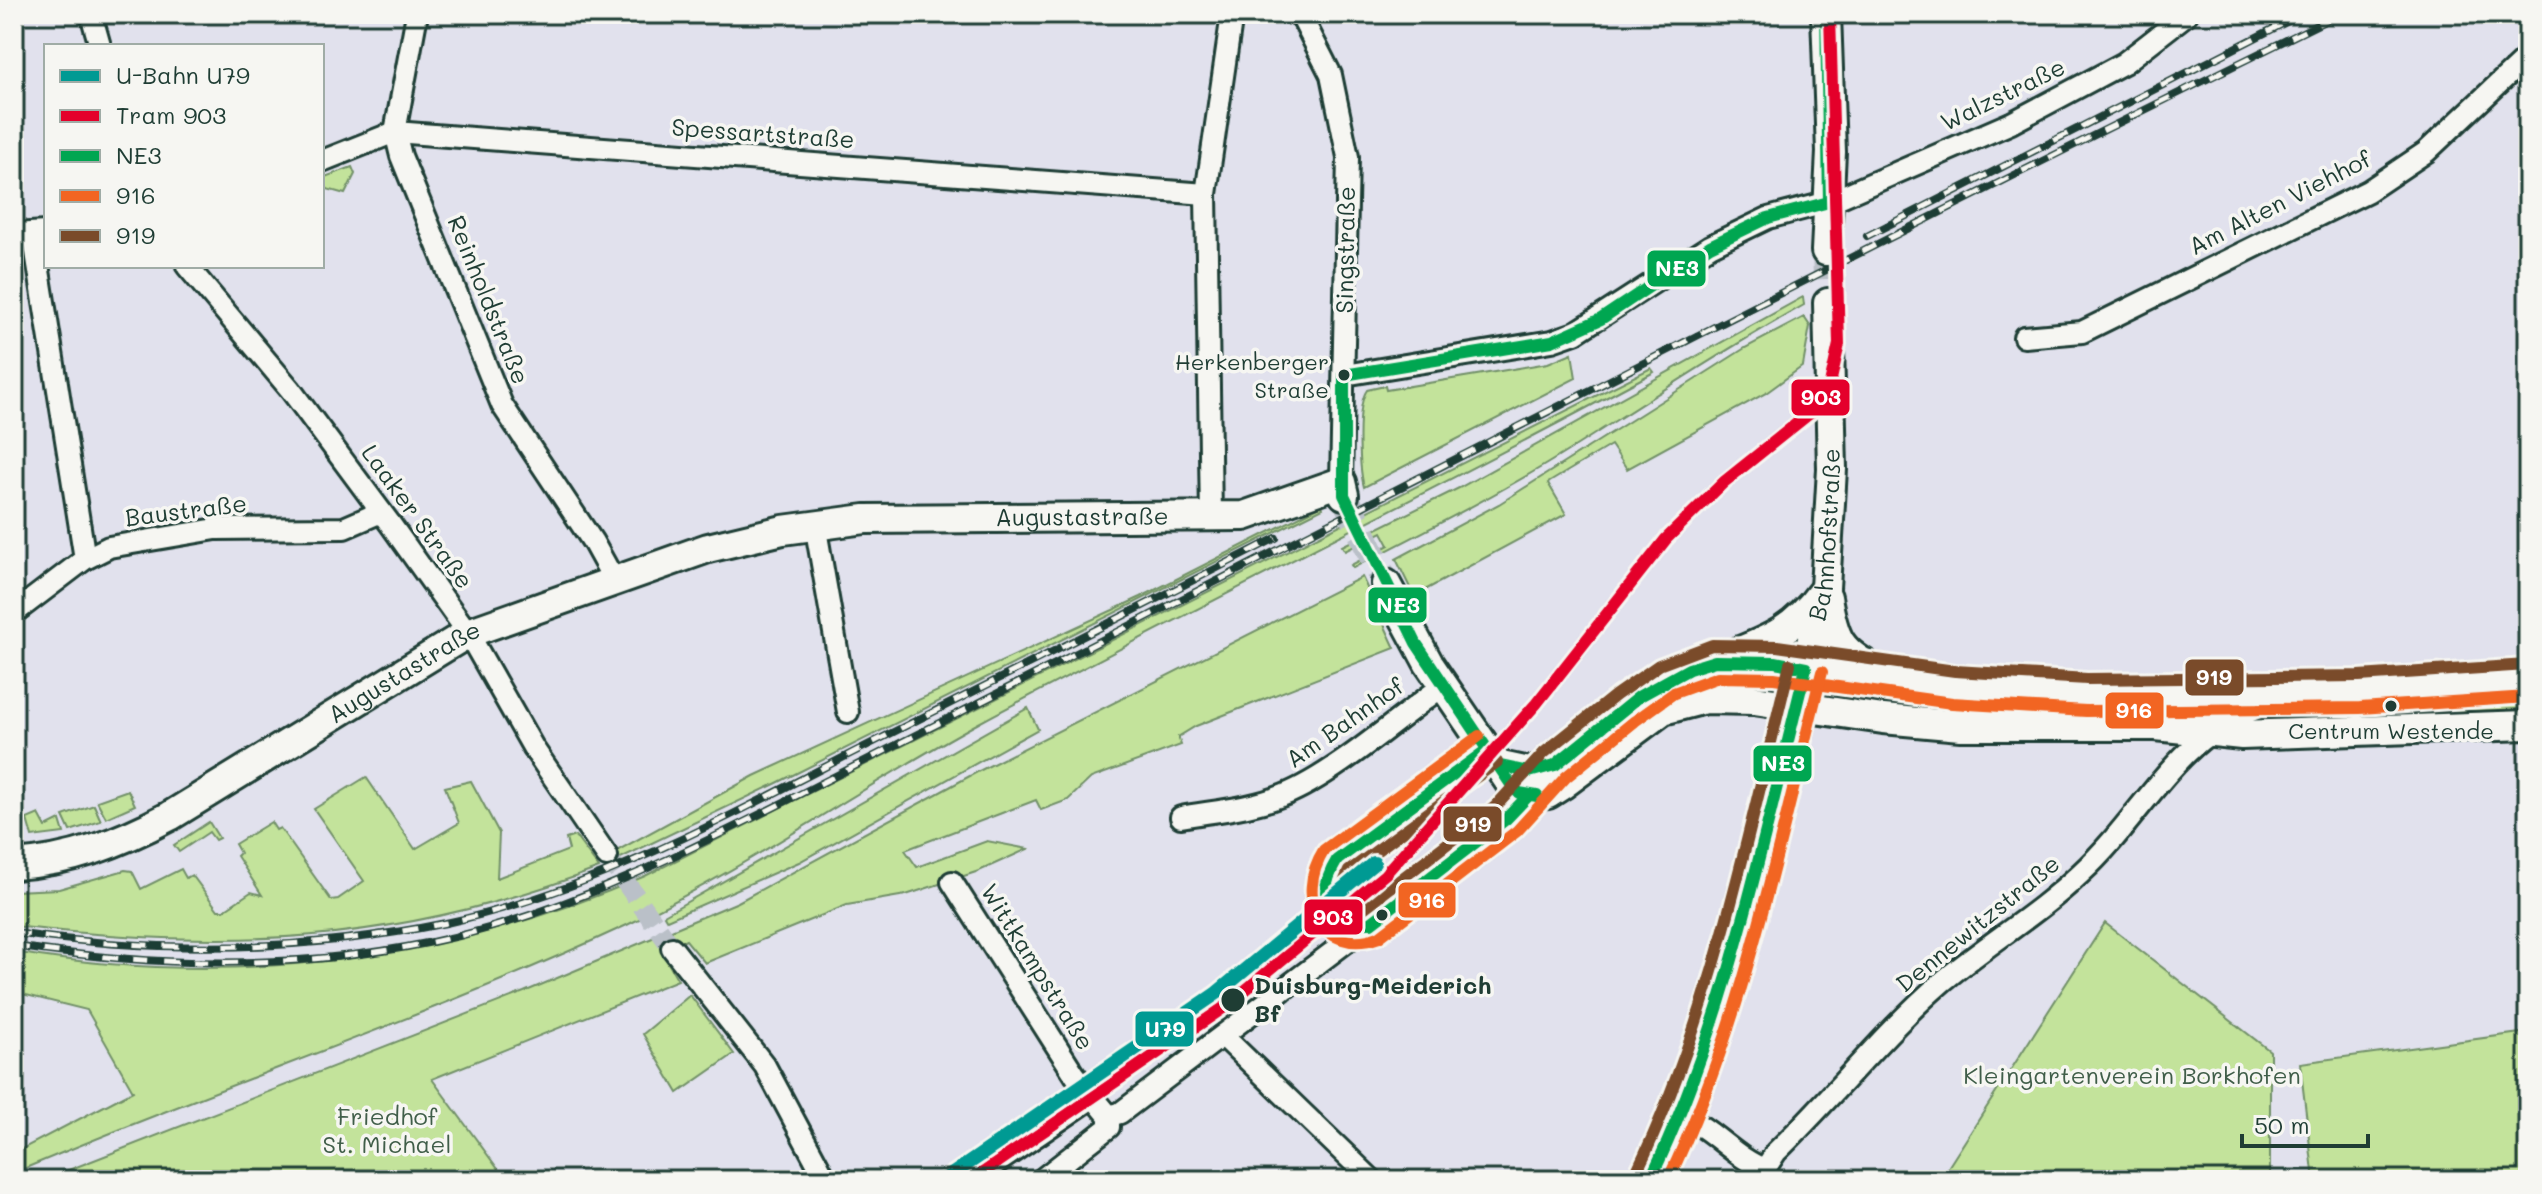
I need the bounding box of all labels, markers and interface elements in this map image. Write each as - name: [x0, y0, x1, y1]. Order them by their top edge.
- legend: [44, 44, 324, 268]
- street label: Walzstraße: [1935, 50, 2070, 137]
- text: U-Bahn U79: [116, 59, 250, 90]
- text: Tram 903: [116, 99, 226, 130]
- street label: Spessartstraße: [671, 111, 856, 154]
- text: NE3: [116, 139, 162, 170]
- street label: Am Alten Viehhof: [2183, 142, 2376, 261]
- text: 916: [116, 179, 155, 210]
- street label: Singstraße: [1328, 186, 1361, 314]
- street label: Reinholdstraße: [441, 211, 537, 388]
- text: 919: [116, 219, 155, 250]
- line badge: NE3: [1646, 249, 1707, 288]
- text: NE3: [1655, 253, 1699, 282]
- place label: Herkenberger Straße: [1175, 347, 1329, 404]
- marker: Herkenberger Straße: [1336, 367, 1352, 383]
- line badge: 903: [1790, 378, 1851, 417]
- text: 903: [1801, 382, 1841, 411]
- street label: Laaker Straße: [355, 438, 481, 594]
- street label: Bahnhofstraße: [1800, 448, 1846, 624]
- street label: Baustraße: [123, 487, 248, 532]
- street label: Augustastraße: [995, 500, 1169, 532]
- line badge: NE3: [1367, 586, 1428, 624]
- text: NE3: [1376, 590, 1420, 619]
- street label: Augustastraße: [322, 613, 484, 729]
- line badge: 919: [2184, 658, 2245, 697]
- text: 919: [2196, 662, 2232, 691]
- street label: Am Bahnhof: [1279, 669, 1410, 774]
- line badge: 916: [2104, 691, 2165, 730]
- text: 916: [2116, 695, 2152, 724]
- marker: Centrum Westende: [2383, 698, 2399, 714]
- place label: Centrum Westende: [2288, 716, 2494, 745]
- line badge: NE3: [1752, 744, 1813, 783]
- text: NE3: [1761, 748, 1805, 777]
- line badge: 919: [1442, 805, 1503, 843]
- text: 919: [1455, 809, 1491, 838]
- street label: Dennewitzstraße: [1889, 847, 2065, 998]
- street label: Wittkampstraße: [975, 877, 1102, 1055]
- line badge: 916: [1397, 881, 1457, 919]
- text: 916: [1409, 885, 1445, 914]
- line badge: 903: [1303, 898, 1364, 936]
- text: 903: [1313, 902, 1353, 931]
- unlabelled marker: [1374, 907, 1390, 923]
- place label: Duisburg-Meiderich Bf: [1254, 969, 1491, 1028]
- marker: Duisburg-Meiderich Bf: [1219, 986, 1247, 1014]
- line badge: U79: [1134, 1010, 1195, 1048]
- text: U79: [1145, 1014, 1185, 1043]
- park label: Kleingartenverein Borkhofen: [1963, 1059, 2301, 1090]
- scale bar: [2242, 1098, 2368, 1148]
- park label: Friedhof St. Michael: [323, 1100, 451, 1159]
- text: 50 m: [2254, 1109, 2310, 1140]

